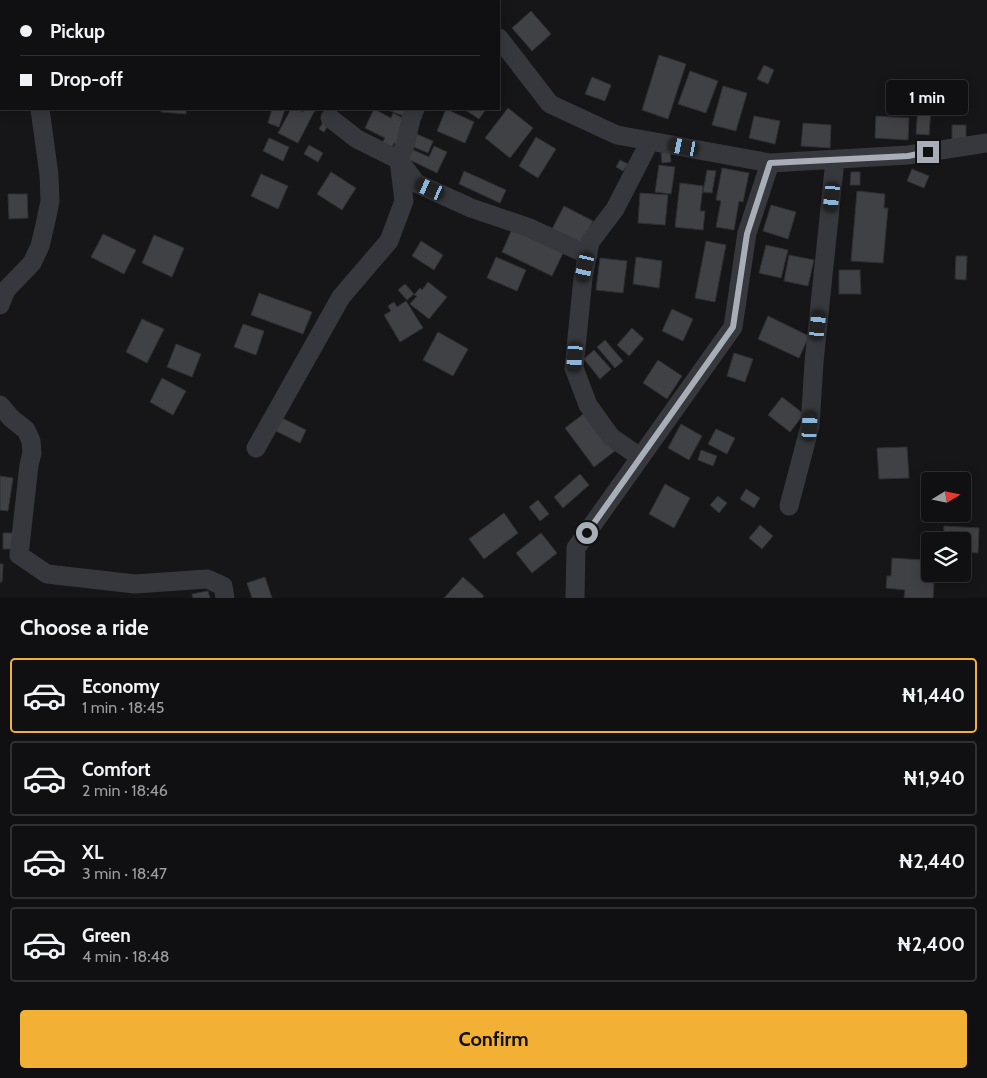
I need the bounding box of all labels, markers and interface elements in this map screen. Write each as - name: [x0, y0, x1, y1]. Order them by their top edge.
- text: Pickup: [50, 20, 105, 43]
- text: Drop-off: [50, 68, 123, 91]
- callout: 1 min: [887, 80, 969, 114]
- text: 1 min: [909, 88, 945, 107]
- car: [667, 137, 700, 157]
- route end: [917, 141, 939, 163]
- car: [413, 176, 446, 202]
- car: [822, 181, 841, 213]
- car: [574, 251, 595, 283]
- car: [808, 309, 827, 341]
- car: [566, 342, 583, 372]
- car: [801, 411, 818, 441]
- north arrow: [921, 472, 971, 522]
- map controls: [921, 472, 971, 582]
- route start: [576, 522, 598, 544]
- button: layers: [921, 532, 971, 582]
- text: Choose a ride: [20, 614, 149, 641]
- icon: car: [22, 673, 67, 718]
- text: Economy: [82, 675, 160, 698]
- text: ₦1,440: [901, 684, 965, 707]
- text: 1 min · 18:45: [82, 698, 164, 717]
- icon: car: [22, 756, 67, 801]
- text: Comfort: [82, 758, 151, 781]
- text: ₦1,940: [903, 767, 965, 790]
- text: 2 min · 18:46: [82, 781, 168, 800]
- icon: car: [22, 839, 67, 884]
- text: XL: [82, 841, 103, 864]
- text: ₦2,440: [898, 850, 965, 873]
- text: 3 min · 18:47: [82, 864, 167, 883]
- icon: car: [22, 922, 67, 967]
- text: Green: [82, 924, 131, 947]
- text: ₦2,400: [897, 933, 965, 956]
- text: 4 min · 18:48: [82, 947, 169, 966]
- button: Confirm: [20, 1010, 967, 1068]

